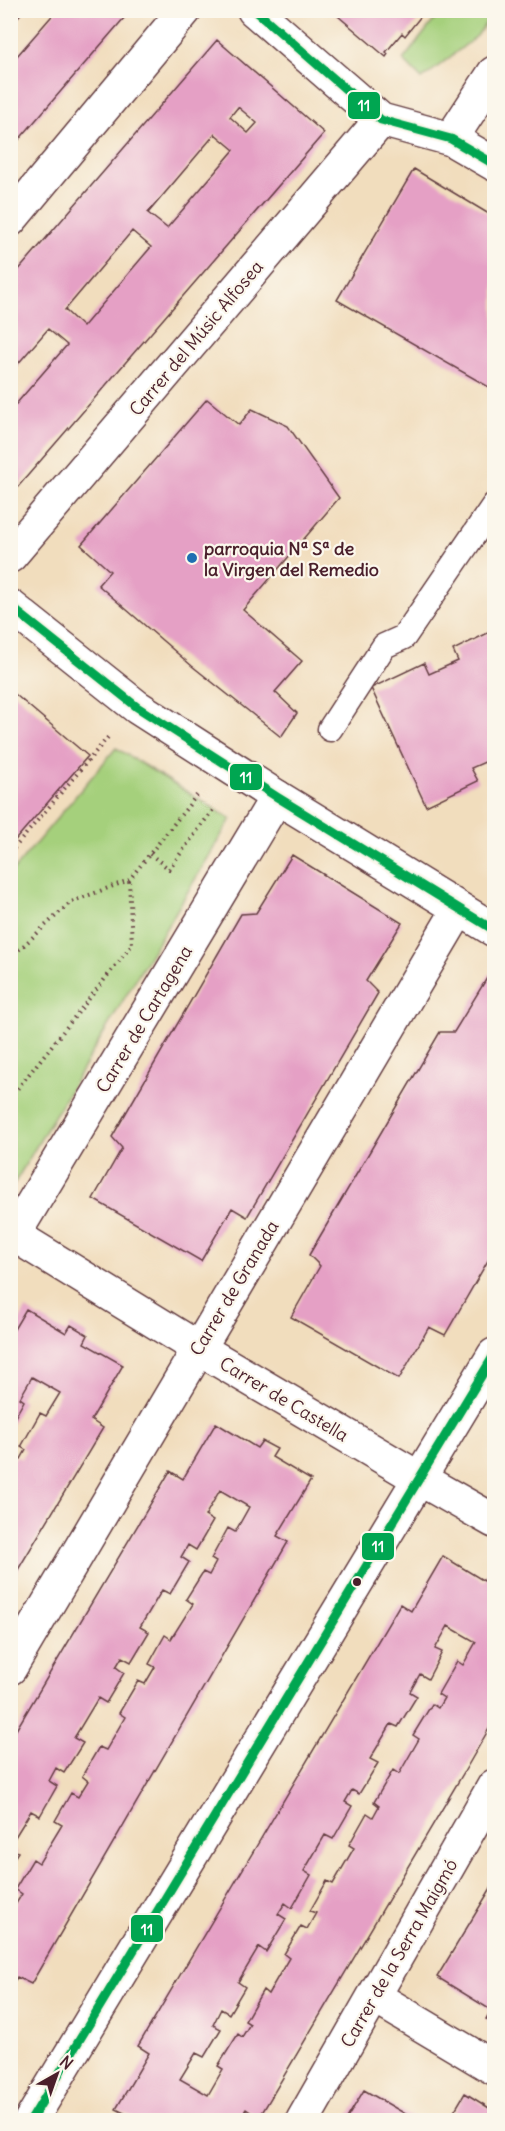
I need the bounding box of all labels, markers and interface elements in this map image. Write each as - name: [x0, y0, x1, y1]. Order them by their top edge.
- line badge: 11: [347, 91, 381, 120]
- text: 11: [358, 95, 370, 115]
- street label: Carrer del Músic Alfosea: [124, 255, 268, 421]
- place label: parroquia Nª Sª de la Virgen del Remedio: [204, 537, 379, 581]
- marker: parroquia Nª Sª de la Virgen del Remedio: [185, 551, 199, 565]
- line badge: 11: [229, 763, 263, 791]
- text: 11: [240, 767, 252, 787]
- street label: Carrer de Cartagena: [91, 941, 197, 1097]
- street label: Carrer de Granada: [185, 1216, 283, 1360]
- street label: Carrer de Castella: [215, 1352, 353, 1446]
- line badge: 11: [361, 1532, 395, 1561]
- text: 11: [372, 1536, 384, 1556]
- unlabelled marker: [351, 1576, 363, 1588]
- street label: Carrer de la Serra Maigmó: [336, 1855, 462, 2051]
- line badge: 11: [130, 1914, 164, 1943]
- text: 11: [141, 1919, 153, 1939]
- north arrow: [27, 2044, 87, 2104]
- text: N: [56, 2051, 77, 2074]

